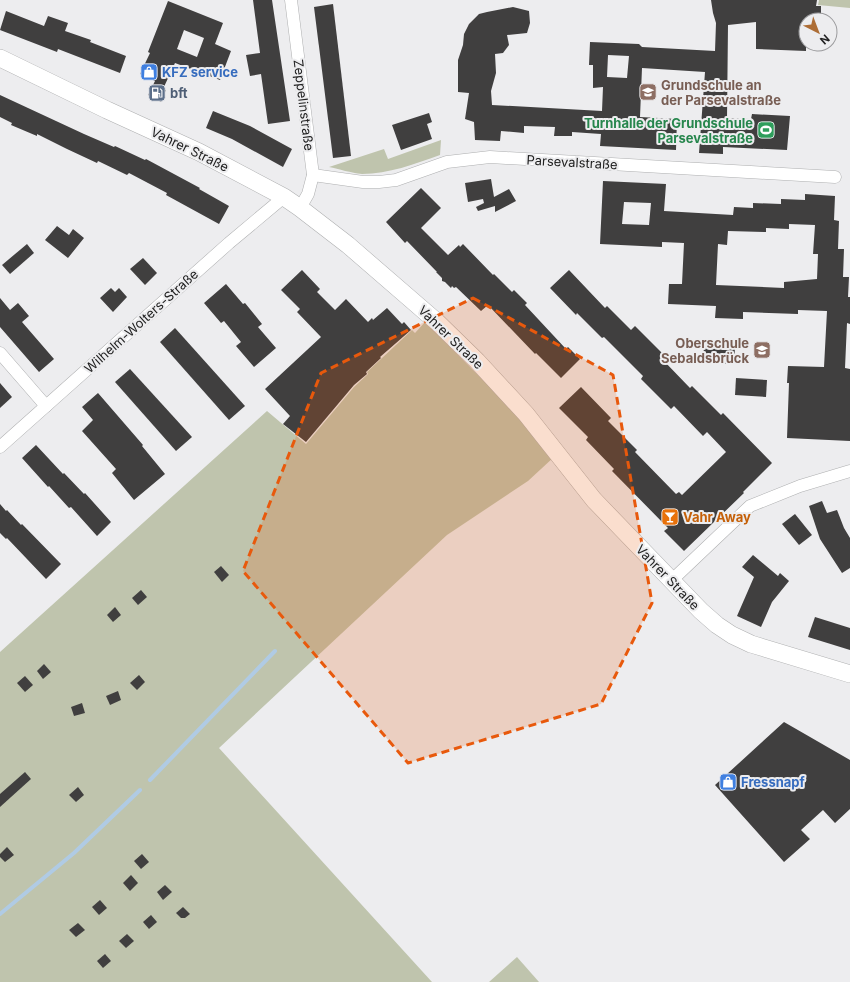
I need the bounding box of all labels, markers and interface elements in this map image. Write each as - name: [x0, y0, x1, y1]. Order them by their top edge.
- north arrow: [798, 12, 838, 52]
- text: N: [817, 31, 832, 47]
- street label: Zeppelinstraße: [290, 58, 318, 152]
- shop icon: KFZ service: [139, 62, 159, 82]
- place label: KFZ service: [162, 64, 238, 80]
- place label: Grundschule an der Parsevalstraße: [661, 77, 781, 108]
- school or university icon: Grundschule an der Parsevalstraße: [638, 82, 658, 102]
- fuel station icon: bft: [147, 83, 167, 103]
- place label: bft: [170, 85, 188, 101]
- place label: Turnhalle der Grundschule Parsevalstraße: [584, 115, 753, 146]
- sports icon: Turnhalle der Grundschule Parsevalstraße: [756, 120, 776, 140]
- street label: Vahrer Straße: [149, 123, 231, 175]
- street label: Parsevalstraße: [526, 152, 618, 172]
- street label: Wilhelm-Wolters-Straße: [81, 266, 201, 376]
- street label: Vahrer Straße: [415, 302, 487, 372]
- place label: Oberschule Sebaldsbrück: [661, 335, 749, 366]
- school or university icon: Oberschule Sebaldsbrück: [752, 340, 772, 360]
- bar icon: Vahr Away: [660, 507, 680, 527]
- place label: Vahr Away: [683, 509, 751, 525]
- street label: Vahrer Straße: [633, 541, 703, 613]
- shop icon: Fressnapf: [718, 772, 738, 792]
- place label: Fressnapf: [741, 774, 805, 790]

